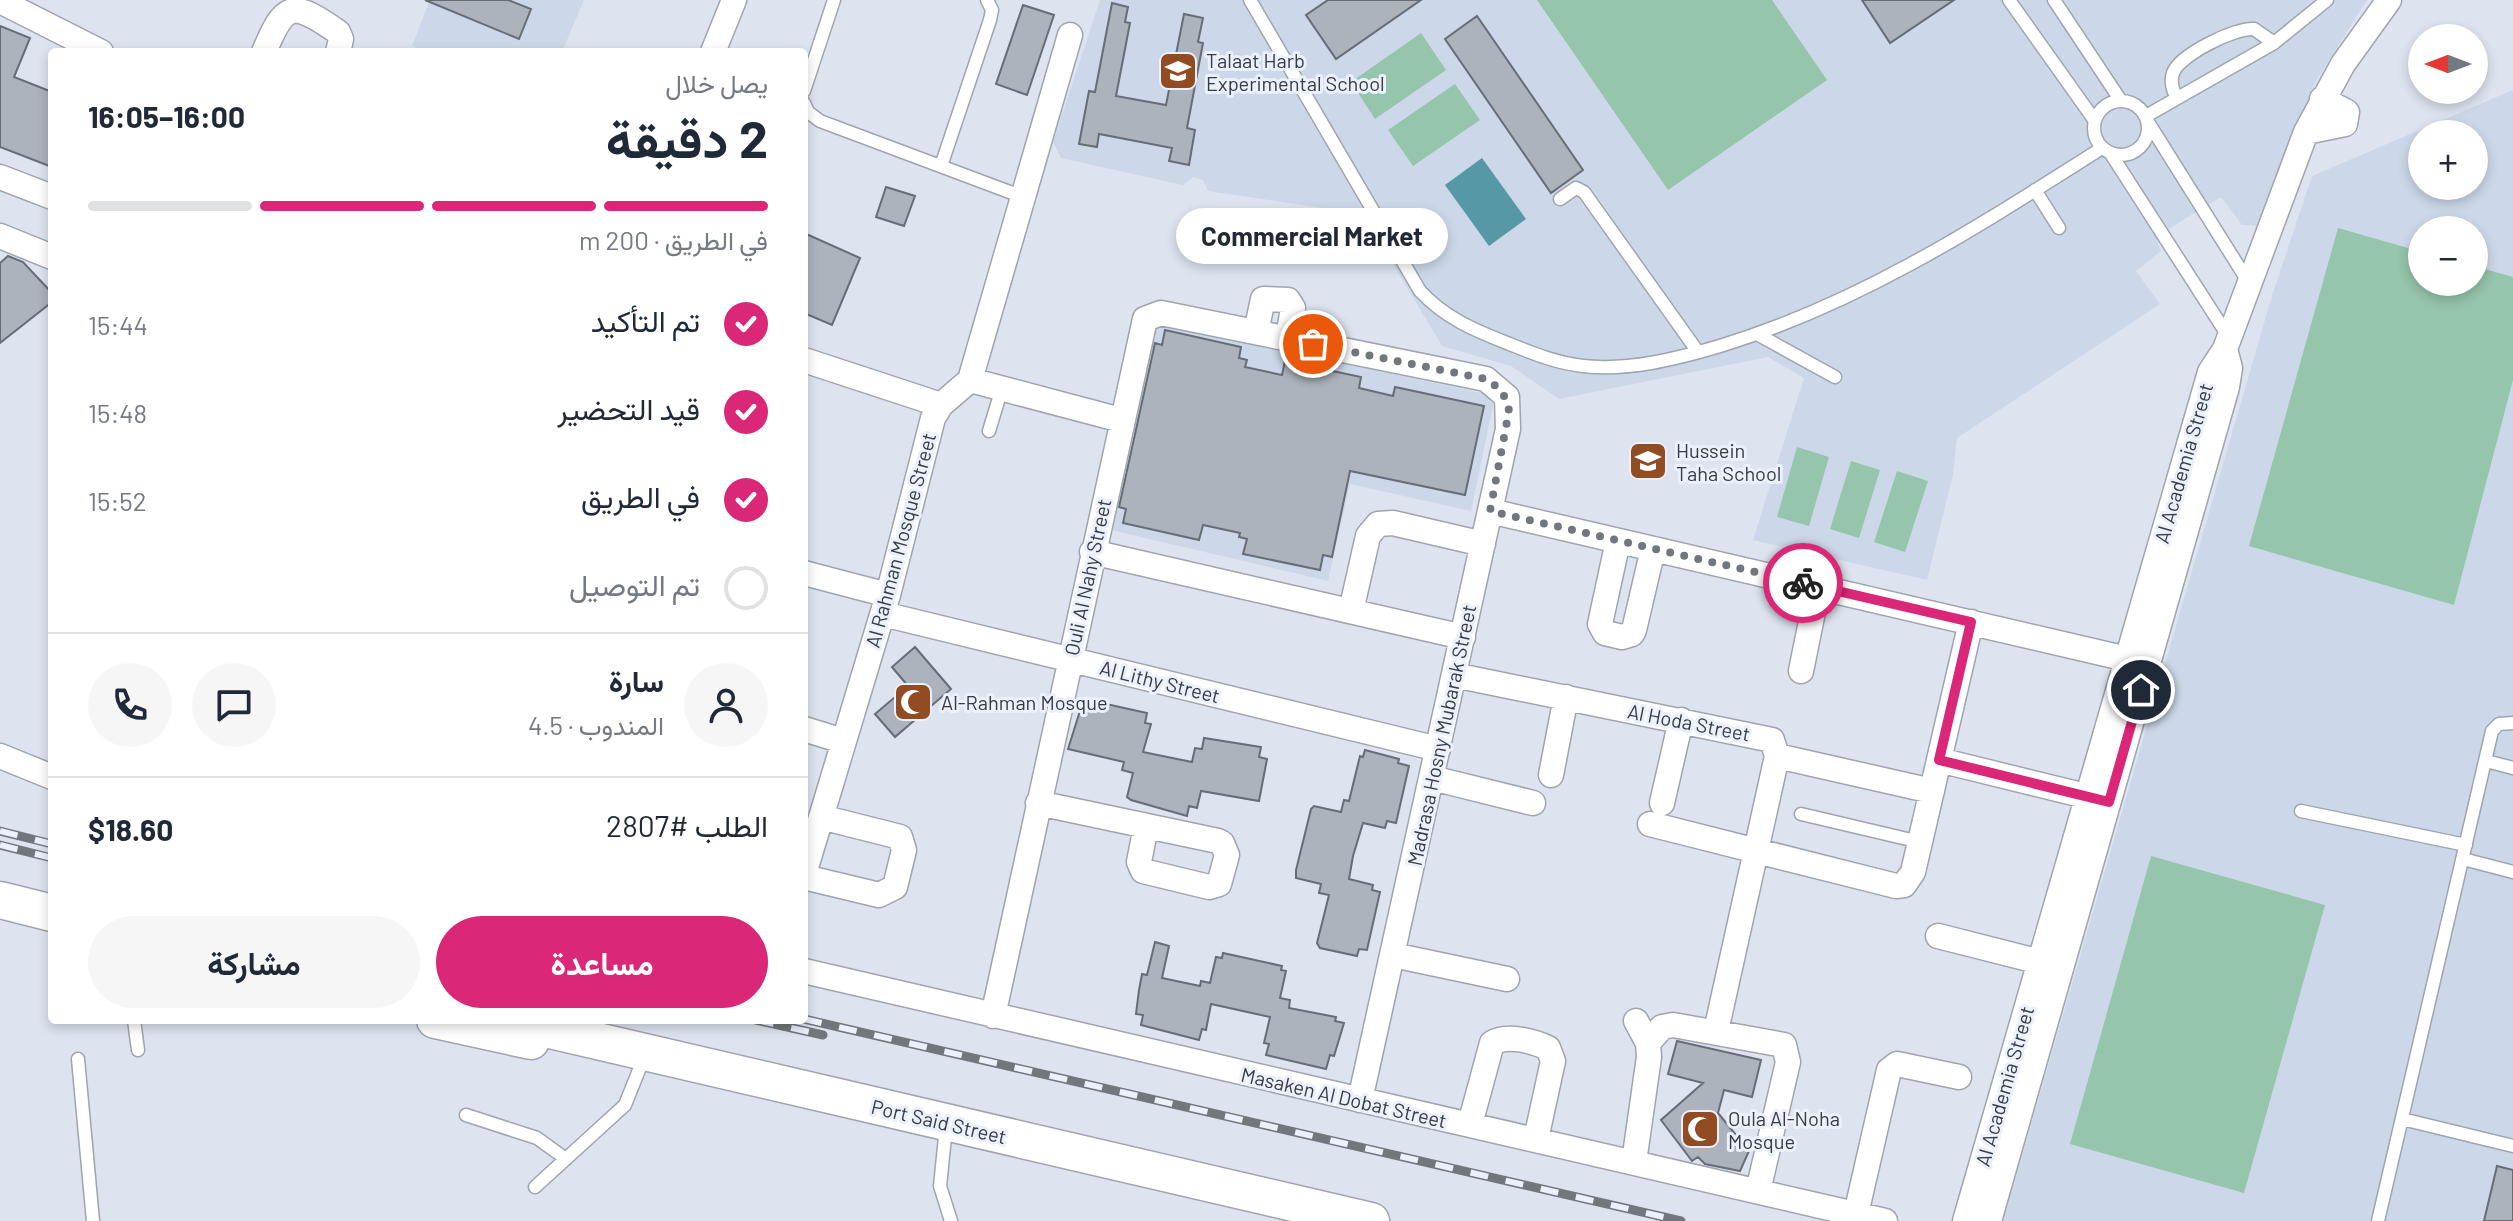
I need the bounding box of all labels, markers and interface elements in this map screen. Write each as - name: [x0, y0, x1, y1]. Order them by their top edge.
- north arrow: [2408, 24, 2488, 104]
- map controls: [2408, 24, 2488, 296]
- place label: Talaat Harb Experimental School: [1206, 48, 1385, 95]
- school or university icon: Talaat Harb Experimental School: [1157, 50, 1199, 92]
- text: يصل خلال: [665, 67, 768, 98]
- text: 16:00–16:05: [88, 98, 245, 134]
- text: 2 دقيقة: [606, 106, 768, 168]
- button: +: [2408, 120, 2488, 200]
- callout: Commercial Market: [1177, 208, 1449, 264]
- button: −: [2408, 216, 2488, 296]
- text: Commercial Market: [1201, 220, 1423, 251]
- text: في الطريق · 200 m: [579, 224, 768, 255]
- text: تم التأكيد: [591, 302, 700, 338]
- icon: check: [724, 302, 768, 346]
- text: 15:44: [88, 309, 148, 340]
- pin: [1279, 310, 1347, 378]
- icon: bag: [1291, 322, 1335, 366]
- street label: Al Academia Street: [2149, 380, 2217, 546]
- text: قيد التحضير: [557, 390, 700, 426]
- icon: check: [724, 390, 768, 434]
- text: 15:48: [88, 397, 147, 428]
- street label: Al Rahman Mosque Street: [860, 430, 940, 650]
- place label: Hussein Taha School: [1676, 438, 1781, 485]
- school or university icon: Hussein Taha School: [1627, 440, 1669, 482]
- text: في الطريق: [581, 478, 700, 514]
- icon: check: [724, 478, 768, 522]
- text: 15:52: [88, 485, 147, 516]
- street label: Ouli Al Nahy Street: [1059, 496, 1115, 658]
- courier: [1763, 543, 1843, 623]
- icon: bike: [1781, 561, 1825, 605]
- text: تم التوصيل: [569, 566, 700, 602]
- street label: Madrasa Hosny Mubarak Street: [1402, 602, 1480, 868]
- street label: Al Lithy Street: [1097, 654, 1223, 708]
- pin: [2107, 656, 2175, 724]
- text: سارة: [609, 662, 664, 698]
- button: phone: [88, 663, 172, 747]
- button: chat: [192, 663, 276, 747]
- button: person: [684, 663, 768, 747]
- icon: home: [2119, 668, 2163, 712]
- mosque icon: Al-Rahman Mosque: [892, 681, 934, 723]
- place label: Al-Rahman Mosque: [941, 690, 1108, 714]
- street label: Al Hoda Street: [1626, 698, 1752, 746]
- text: المندوب · 4.5: [528, 709, 664, 740]
- text: الطلب #2807: [606, 807, 768, 843]
- text: $18.60: [88, 811, 173, 847]
- button: مشاركة: [88, 916, 420, 1008]
- button: مساعدة: [436, 916, 768, 1008]
- street label: Al Academia Street: [1970, 1003, 2038, 1169]
- street label: Masaken Al Dobat Street: [1239, 1062, 1449, 1132]
- street label: Port Said Street: [869, 1094, 1009, 1148]
- place label: Oula Al-Noha Mosque: [1728, 1106, 1840, 1153]
- mosque icon: Oula Al-Noha Mosque: [1679, 1108, 1721, 1150]

